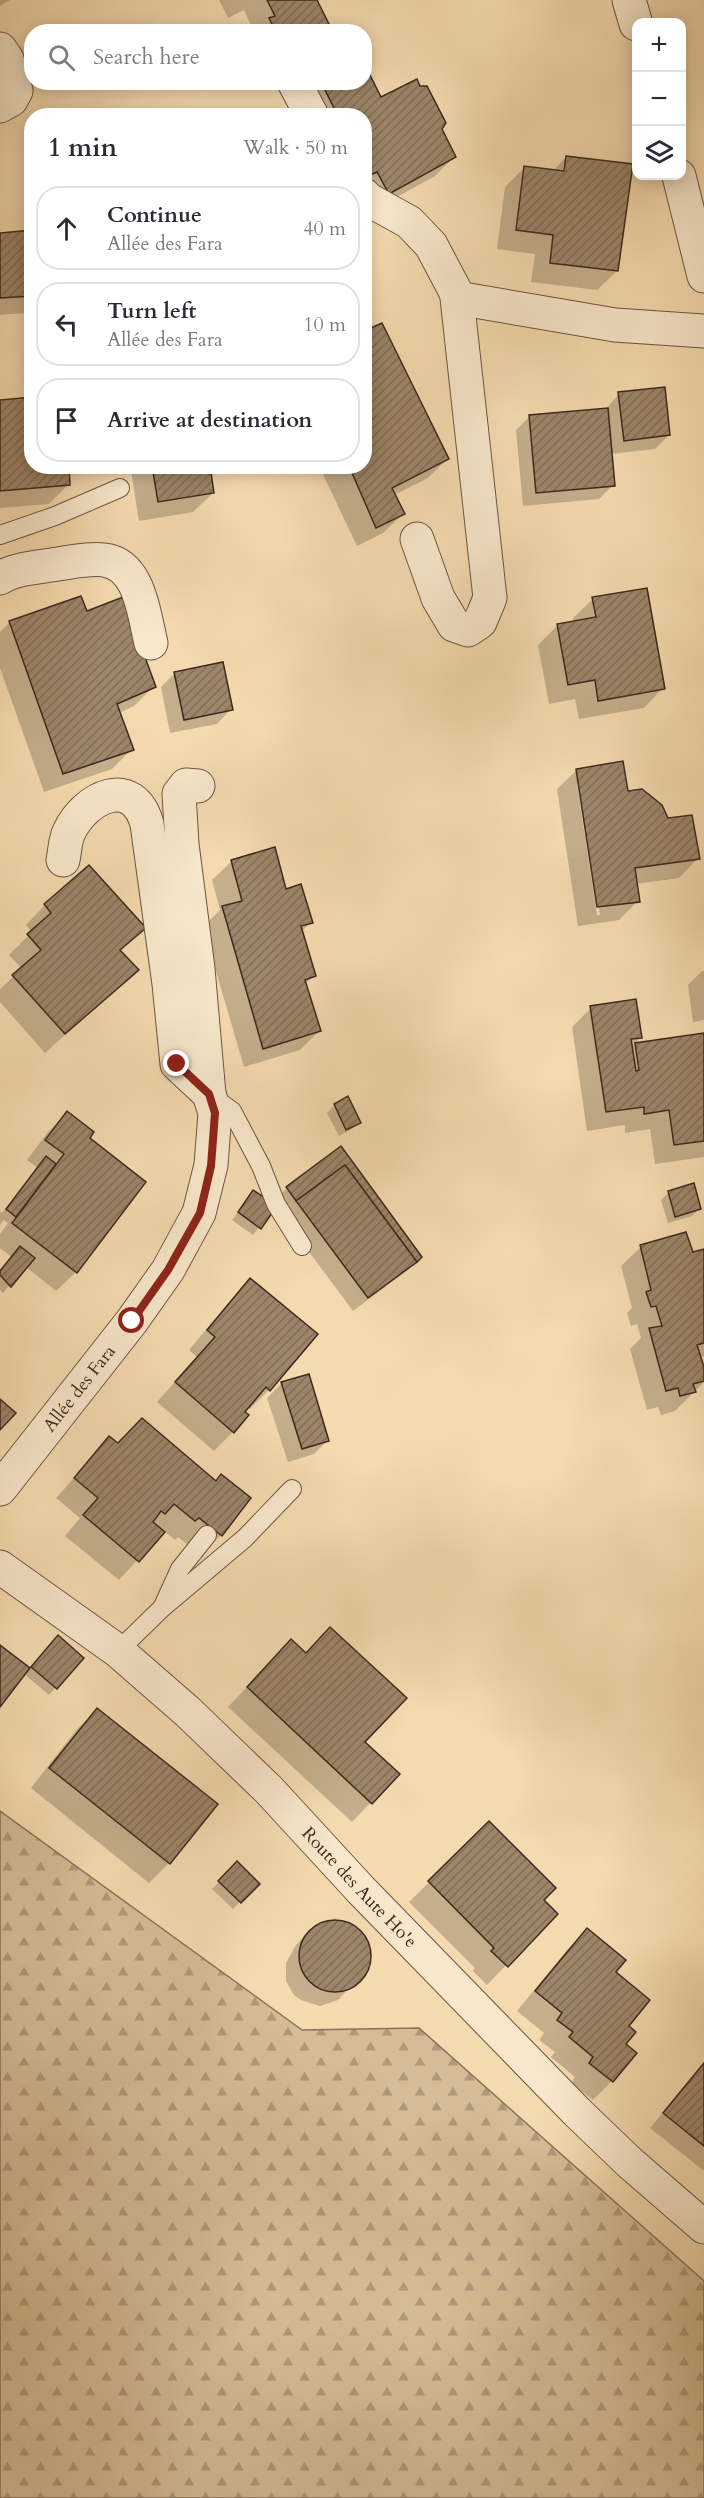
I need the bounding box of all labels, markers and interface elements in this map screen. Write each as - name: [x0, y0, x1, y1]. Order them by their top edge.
- map controls: [632, 18, 686, 180]
- button: +: [632, 18, 686, 72]
- search box: [24, 24, 372, 90]
- icon: search: [45, 41, 78, 74]
- text: Search here: [93, 42, 200, 72]
- button: −: [632, 72, 686, 126]
- button: layers: [632, 126, 686, 180]
- text: 1 min: [48, 130, 117, 165]
- text: Walk · 50 m: [243, 134, 348, 161]
- text: Continue: [107, 200, 202, 230]
- icon: ahead: [50, 212, 83, 245]
- text: 40 m: [303, 215, 346, 242]
- text: Allée des Fara: [107, 230, 223, 257]
- text: Turn left: [107, 296, 196, 326]
- icon: left: [50, 308, 83, 341]
- text: 10 m: [303, 311, 346, 338]
- text: Allée des Fara: [107, 326, 223, 353]
- icon: arrive: [50, 404, 83, 437]
- text: Arrive at destination: [107, 405, 312, 435]
- route end: [163, 1050, 189, 1076]
- route start: [118, 1307, 144, 1333]
- street label: Allée des Fara: [37, 1339, 121, 1437]
- street label: Route des Aute Ho'e: [296, 1821, 423, 1953]

